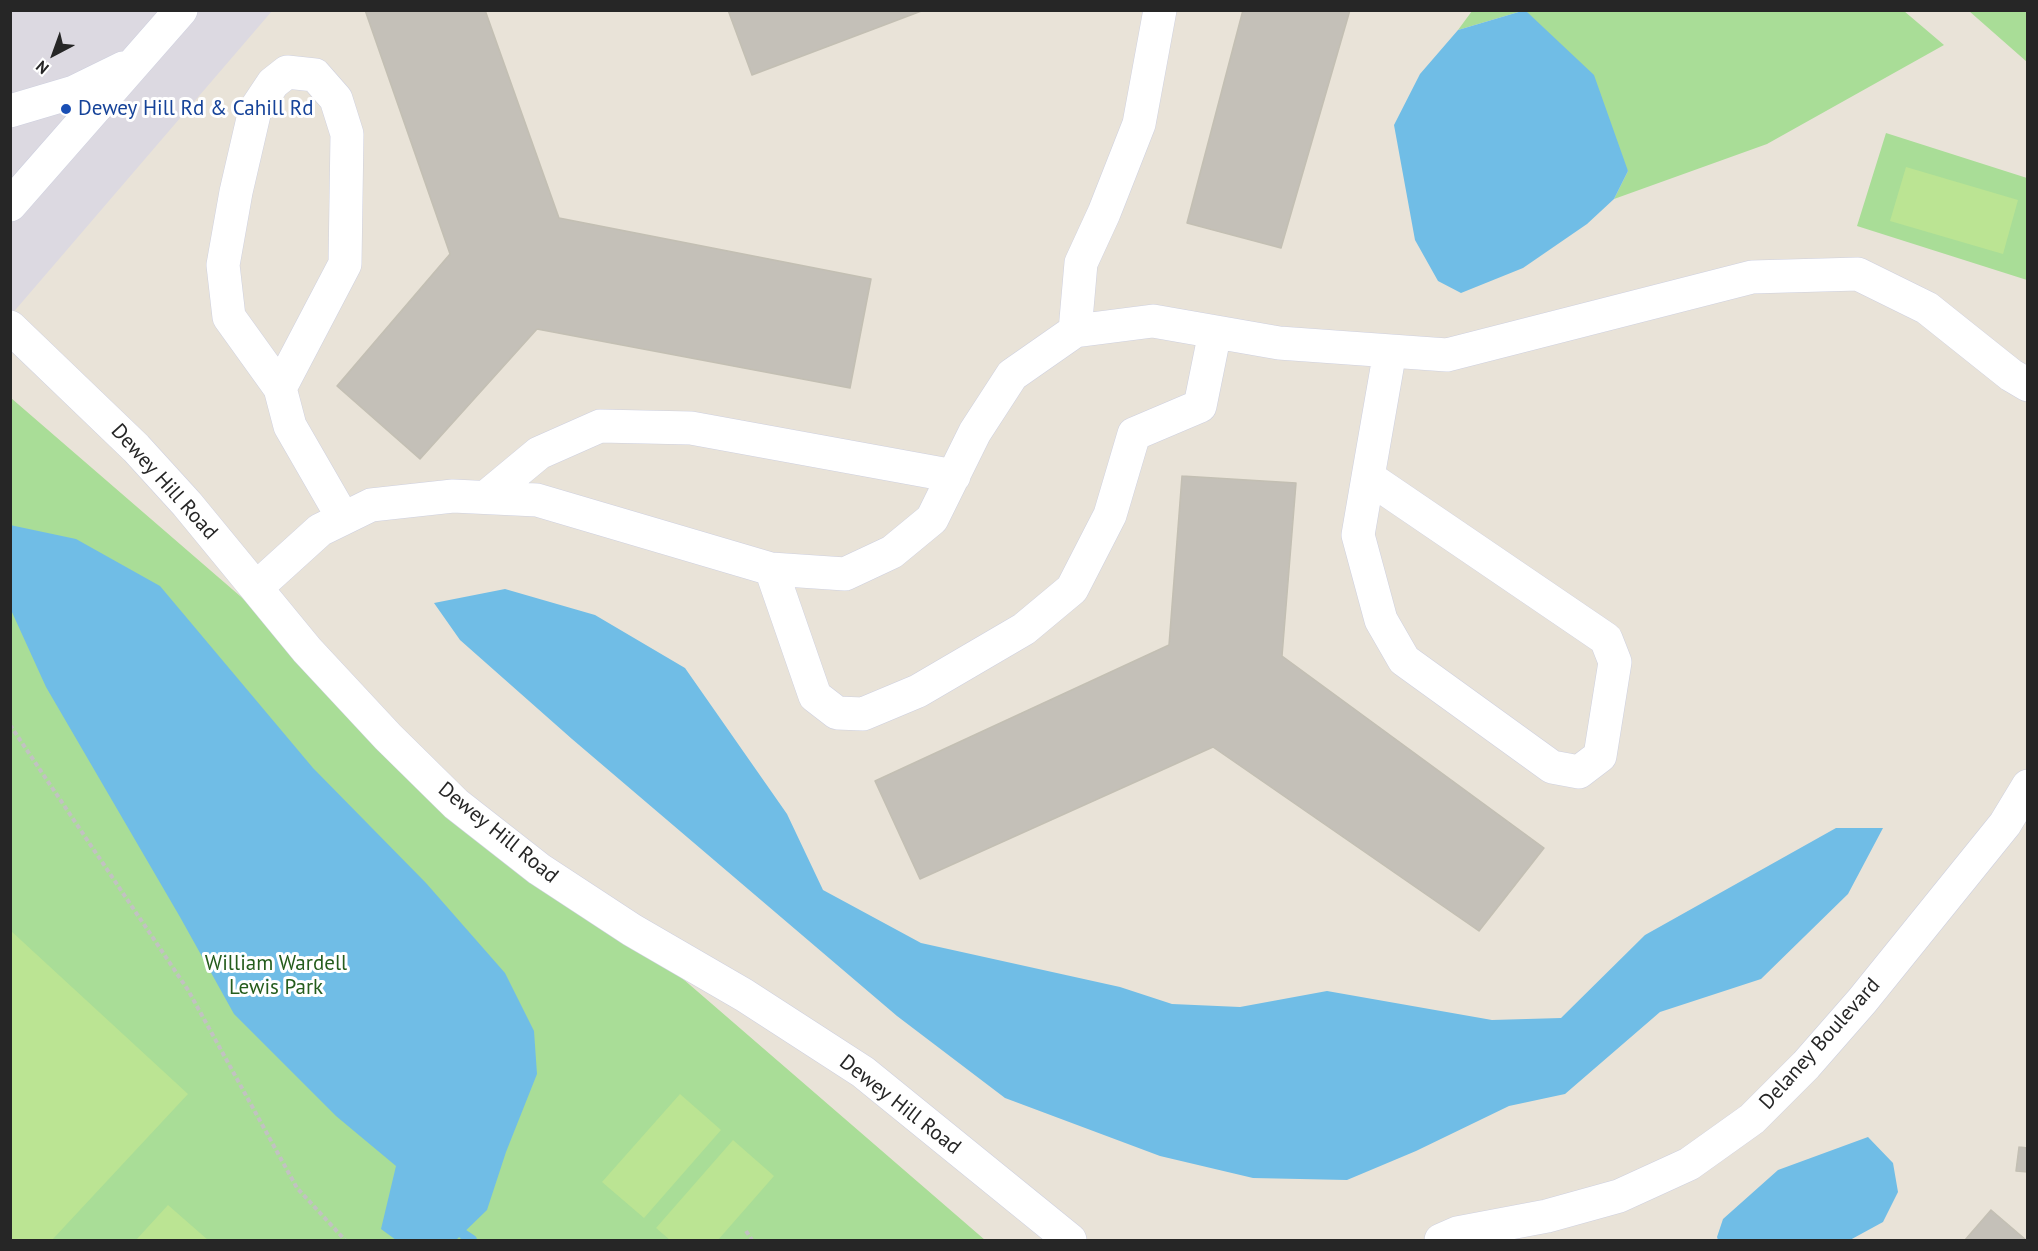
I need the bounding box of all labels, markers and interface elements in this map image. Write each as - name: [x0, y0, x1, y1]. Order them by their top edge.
- north arrow: [24, 24, 84, 84]
- text: N: [32, 57, 53, 79]
- place label: Dewey Hill Rd & Cahill Rd: [78, 96, 314, 122]
- marker: Dewey Hill Rd & Cahill Rd: [59, 102, 73, 116]
- street label: Dewey Hill Road: [105, 419, 223, 545]
- street label: Dewey Hill Road: [433, 777, 563, 889]
- park label: William Wardell Lewis Park: [205, 951, 347, 1001]
- street label: Delaney Boulevard: [1754, 973, 1886, 1115]
- street label: Dewey Hill Road: [834, 1050, 966, 1160]

